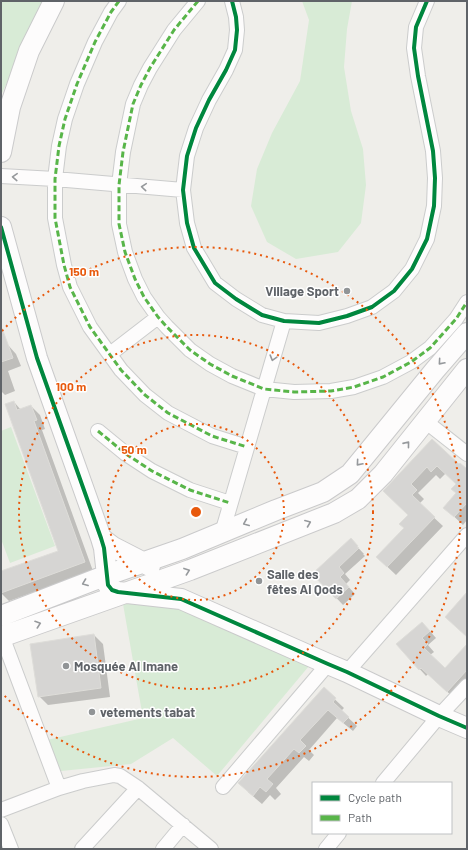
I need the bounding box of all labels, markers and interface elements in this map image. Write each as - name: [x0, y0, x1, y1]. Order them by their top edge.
- one-way arrow: [12, 172, 18, 181]
- one-way arrow: [141, 182, 147, 191]
- text: 150 m: [69, 264, 99, 278]
- place label: Village Sport: [265, 283, 339, 299]
- marker: Village Sport: [342, 286, 352, 296]
- one-way arrow: [269, 354, 278, 361]
- one-way arrow: [439, 357, 446, 365]
- text: 100 m: [56, 379, 86, 393]
- one-way arrow: [402, 441, 409, 448]
- text: 50 m: [121, 442, 147, 456]
- one-way arrow: [357, 458, 364, 465]
- centre of rings: [189, 505, 203, 519]
- one-way arrow: [242, 518, 250, 526]
- one-way arrow: [304, 520, 311, 528]
- place label: Salle des fêtes Al Qods: [267, 566, 343, 597]
- one-way arrow: [183, 567, 190, 575]
- marker: Salle des fêtes Al Qods: [254, 576, 264, 586]
- one-way arrow: [82, 579, 89, 587]
- one-way arrow: [34, 620, 41, 629]
- place label: Mosquée Al Imane: [74, 658, 178, 674]
- marker: Mosquée Al Imane: [61, 661, 71, 671]
- place label: vetements tabat: [100, 704, 195, 720]
- marker: vetements tabat: [87, 707, 97, 717]
- legend: [312, 782, 452, 834]
- text: Cycle path: [348, 790, 402, 804]
- text: Path: [348, 810, 372, 824]

